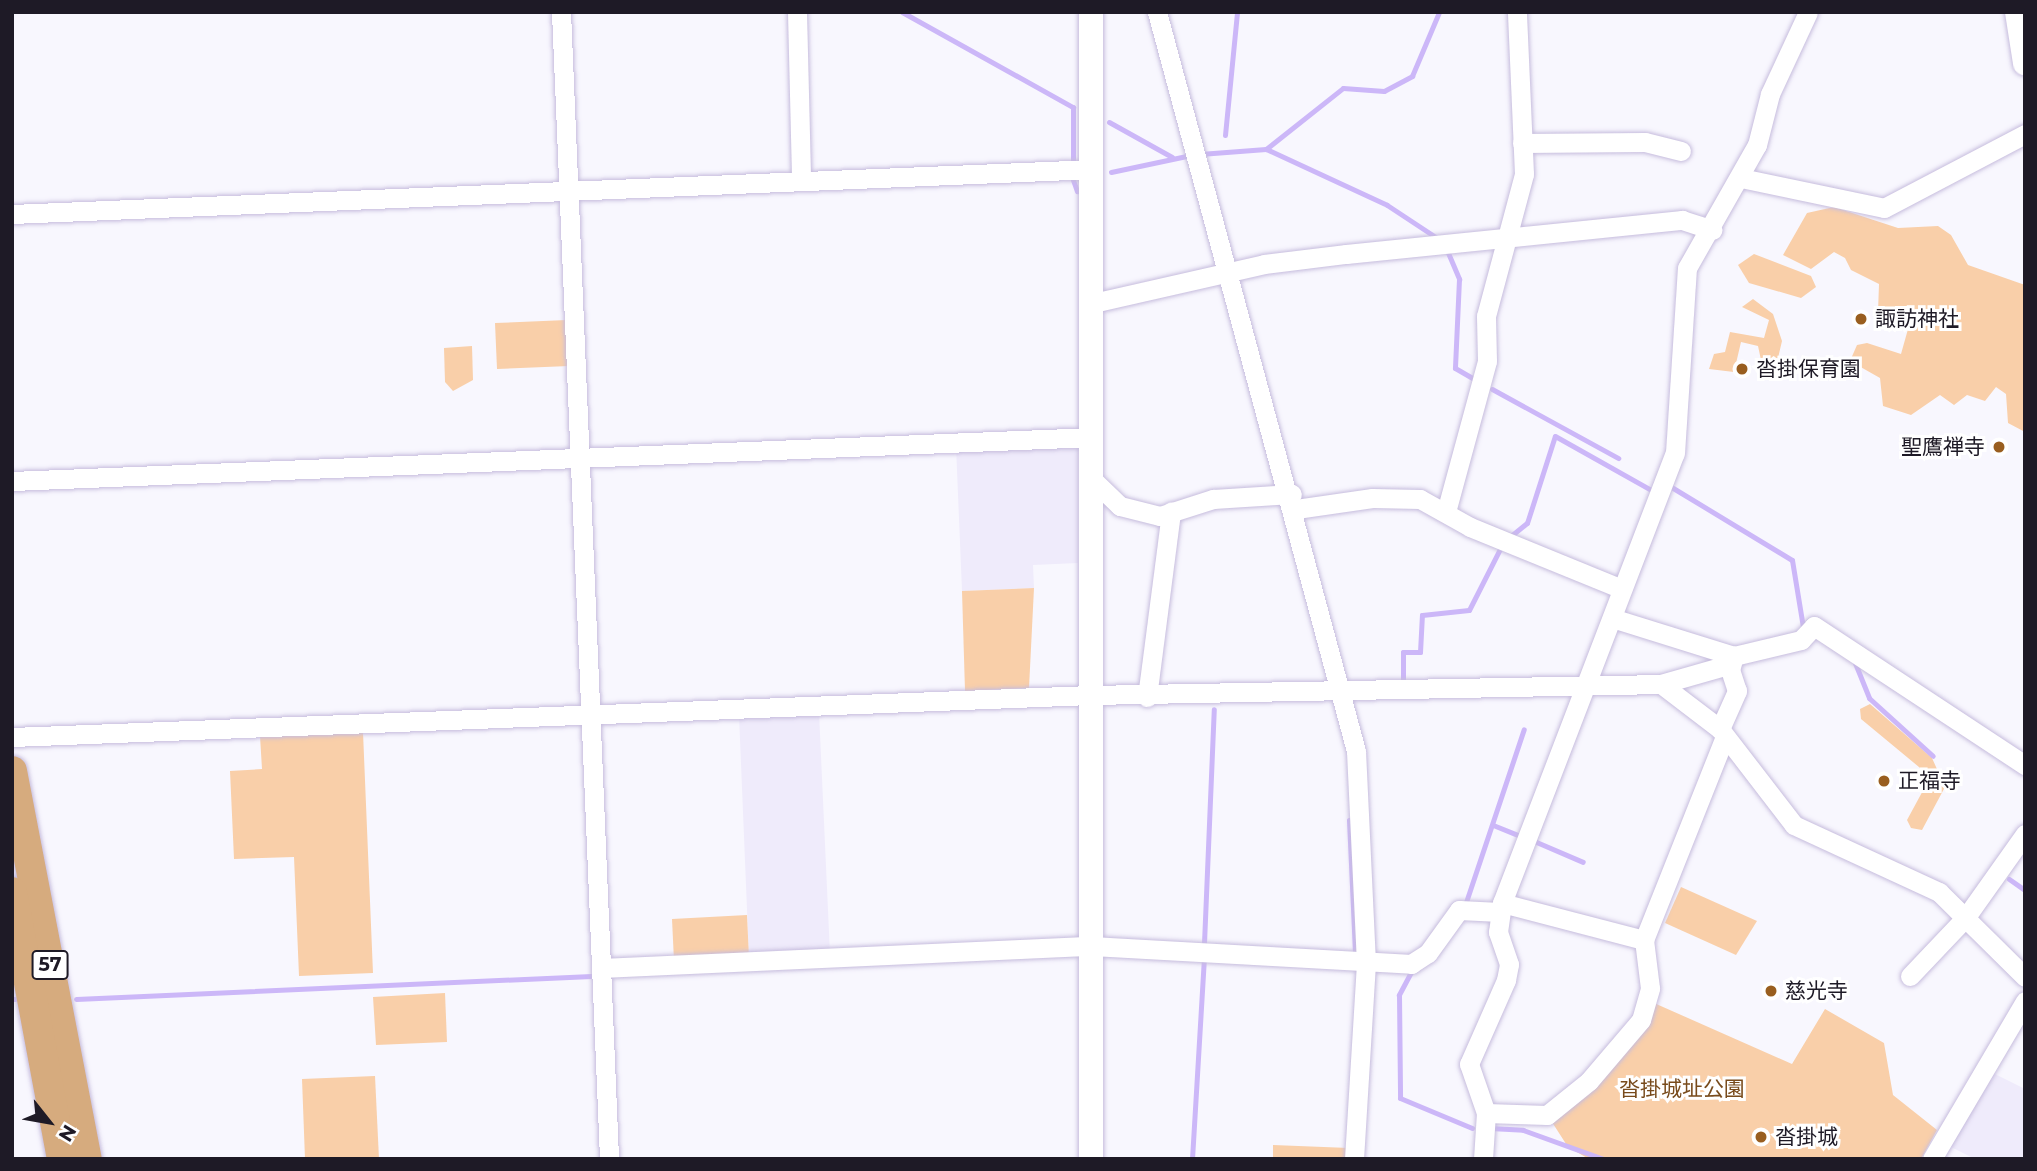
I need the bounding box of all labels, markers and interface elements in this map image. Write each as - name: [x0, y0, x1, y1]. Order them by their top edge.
- place label: 諏訪神社: [1875, 306, 1959, 332]
- marker: 諏訪神社: [1853, 311, 1869, 327]
- place label: 沓掛保育園: [1756, 356, 1861, 382]
- marker: 沓掛保育園: [1734, 361, 1750, 377]
- place label: 聖鷹禅寺: [1901, 434, 1985, 460]
- marker: 聖鷹禅寺: [1991, 439, 2007, 455]
- place label: 正福寺: [1898, 768, 1961, 794]
- marker: 正福寺: [1876, 773, 1892, 789]
- road number: 57: [31, 950, 69, 981]
- place label: 慈光寺: [1785, 978, 1848, 1004]
- marker: 慈光寺: [1763, 983, 1779, 999]
- park label: 沓掛城址公園: [1619, 1076, 1745, 1102]
- north arrow: [14, 1087, 84, 1157]
- text: N: [54, 1121, 81, 1146]
- place label: 沓掛城: [1775, 1124, 1838, 1150]
- marker: 沓掛城: [1753, 1129, 1769, 1145]

